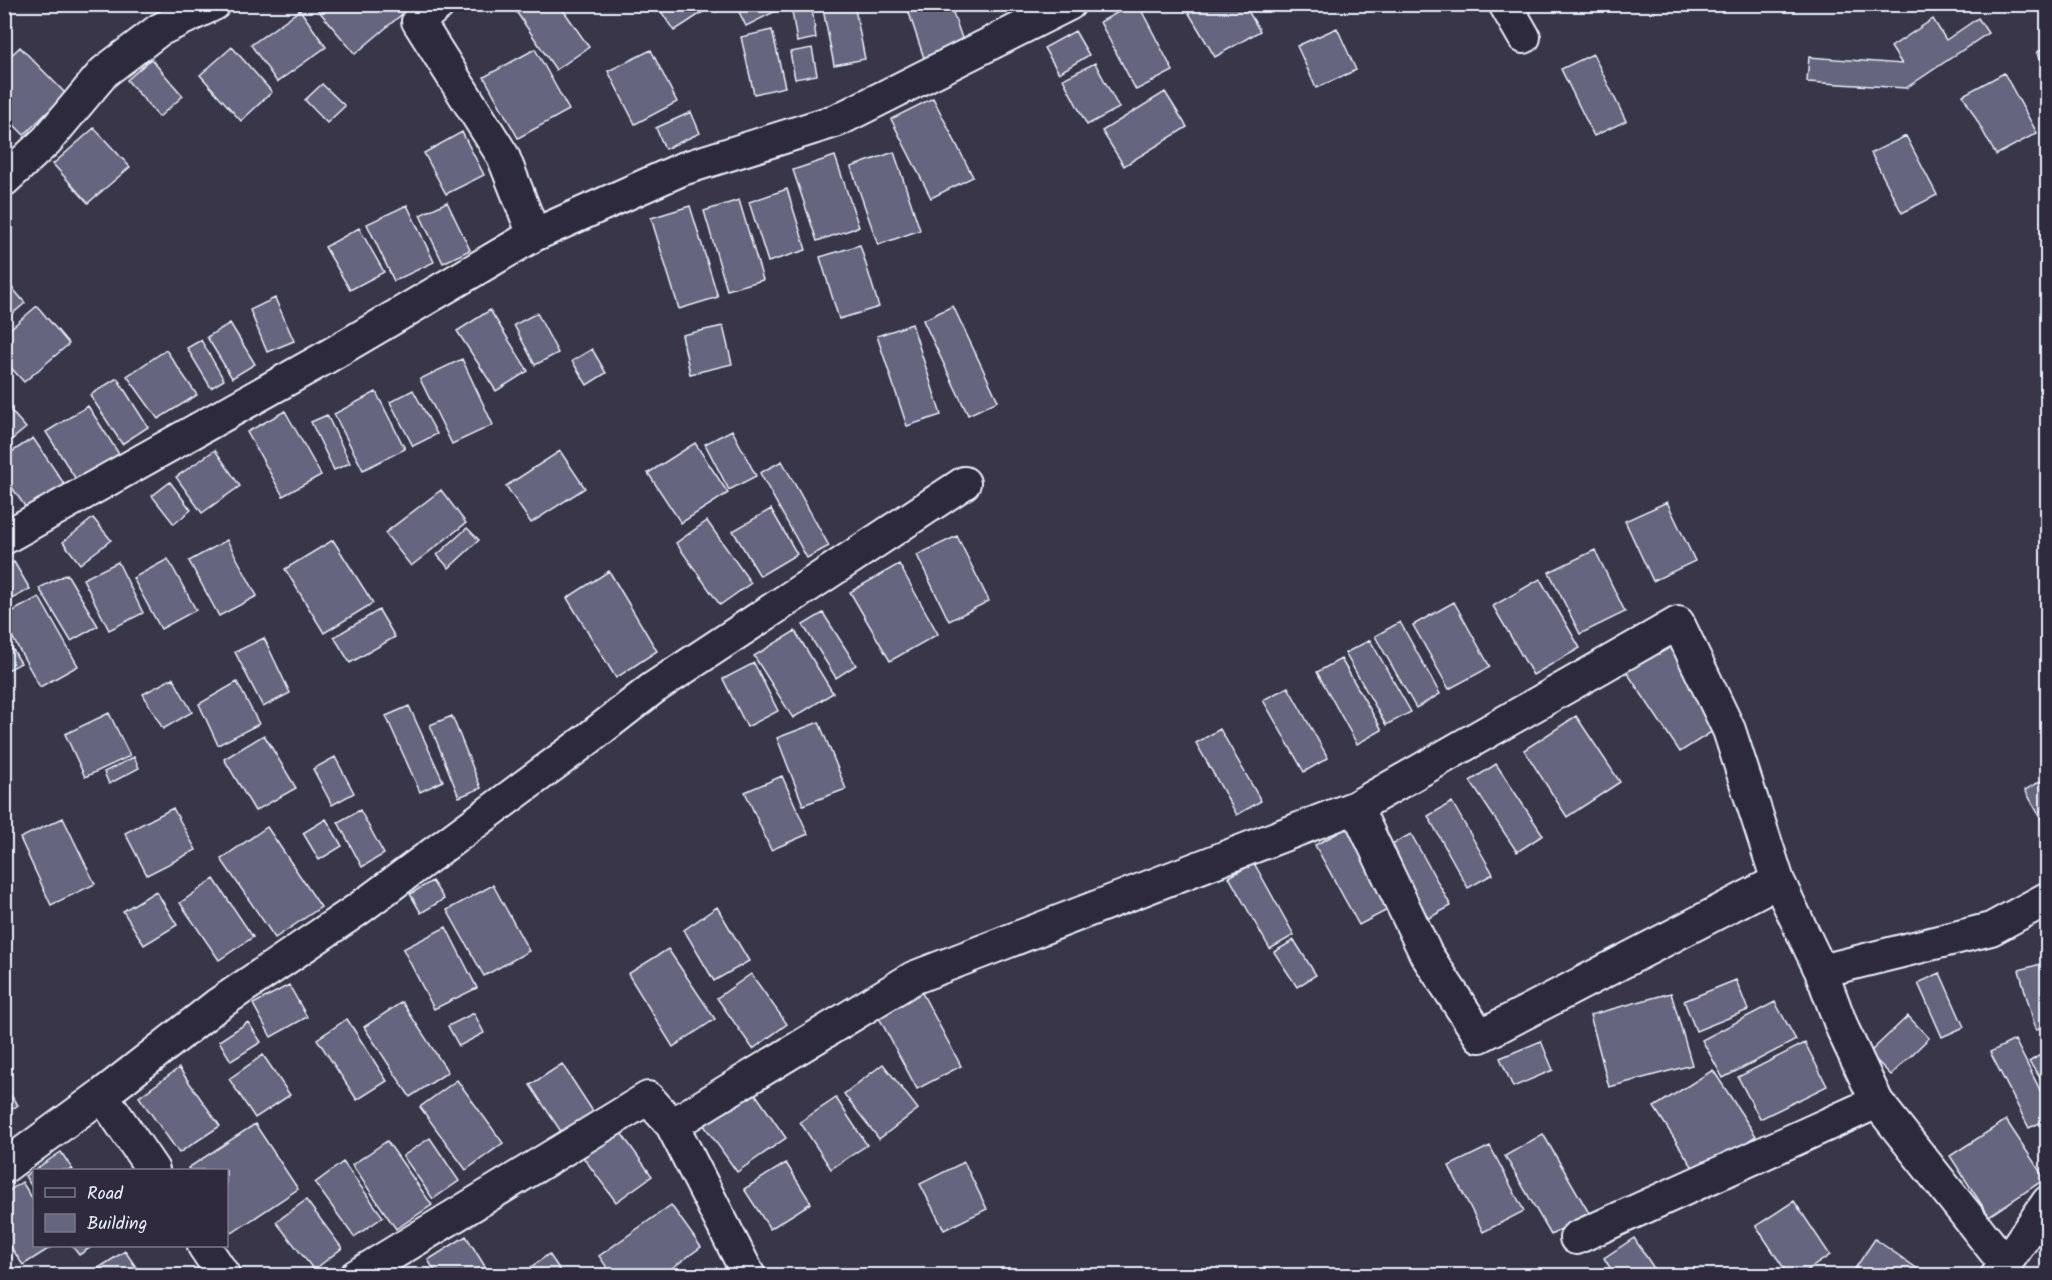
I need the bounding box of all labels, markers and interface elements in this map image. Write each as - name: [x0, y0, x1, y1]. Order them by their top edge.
- legend: [33, 1169, 228, 1247]
- text: Road: [87, 1180, 124, 1209]
- text: Building: [87, 1210, 147, 1239]

